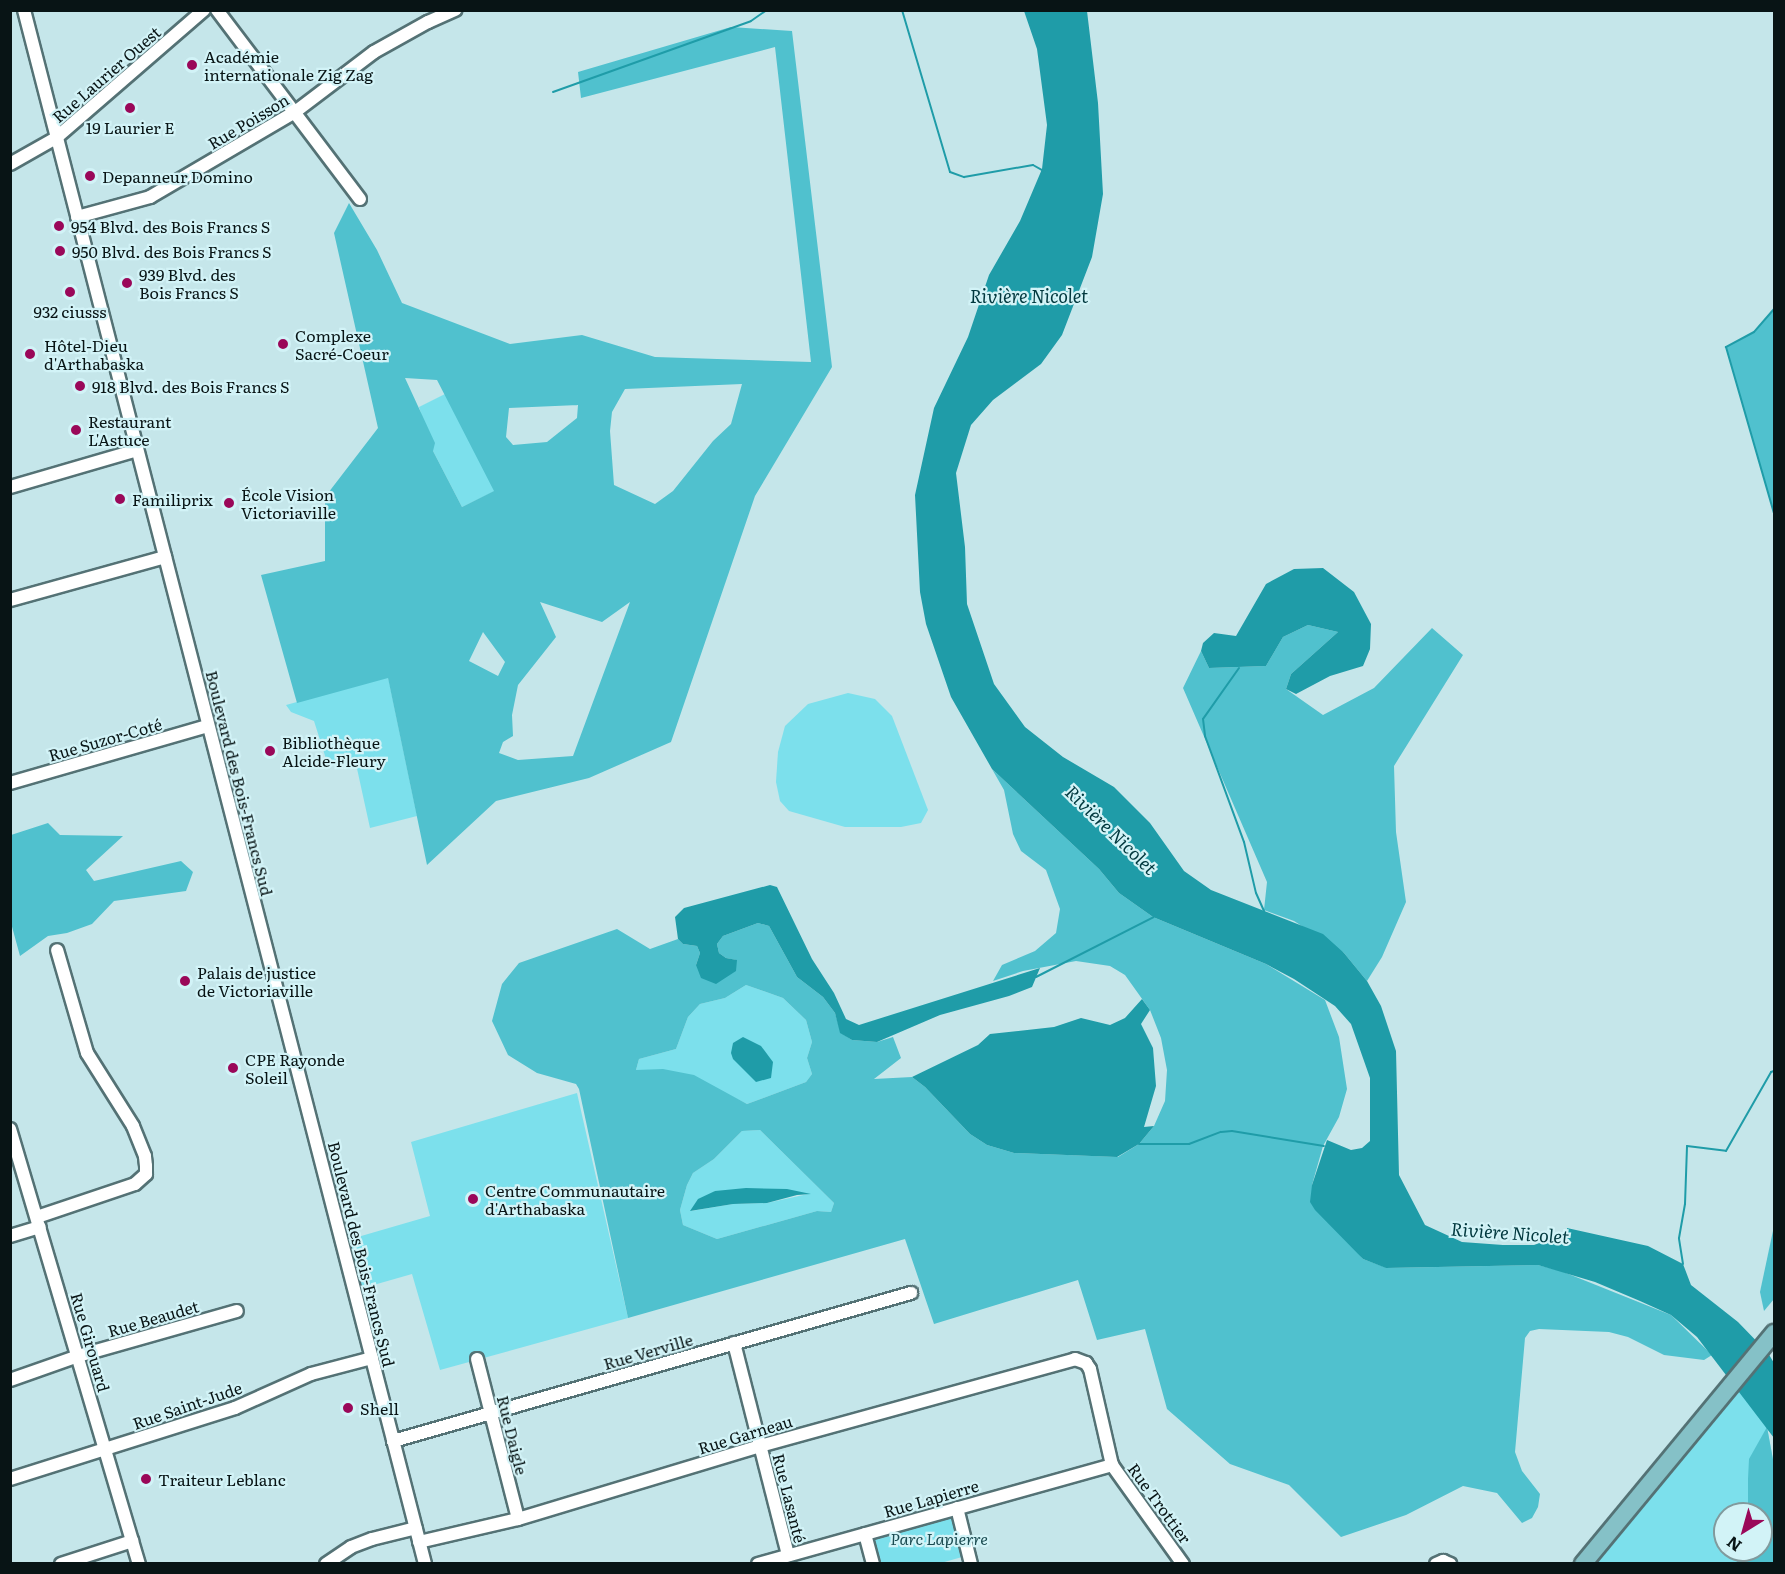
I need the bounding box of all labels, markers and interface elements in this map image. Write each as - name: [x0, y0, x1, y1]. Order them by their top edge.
- street label: Rue Laurier Ouest: [48, 22, 164, 126]
- place label: Académie internationale Zig Zag: [204, 46, 373, 84]
- marker: Académie internationale Zig Zag: [185, 58, 199, 72]
- street label: Rue Poisson: [204, 89, 292, 153]
- marker: 19 Laurier E: [123, 101, 137, 115]
- place label: 19 Laurier E: [86, 117, 174, 137]
- place label: Depanneur Domino: [102, 166, 253, 186]
- marker: Depanneur Domino: [83, 169, 97, 183]
- place label: 954 Blvd. des Bois Francs S: [71, 216, 270, 236]
- marker: 954 Blvd. des Bois Francs S: [52, 219, 66, 233]
- place label: 950 Blvd. des Bois Francs S: [72, 241, 272, 261]
- marker: 950 Blvd. des Bois Francs S: [53, 244, 67, 258]
- place label: 939 Blvd. des Bois Francs S: [139, 264, 239, 302]
- marker: 939 Blvd. des Bois Francs S: [120, 276, 134, 290]
- marker: 932 ciusss: [63, 285, 77, 299]
- water label: Rivière Nicolet: [970, 285, 1088, 307]
- place label: 932 ciusss: [33, 301, 107, 321]
- place label: Complexe Sacré-Coeur: [295, 325, 389, 363]
- place label: Hôtel-Dieu d'Arthabaska: [44, 335, 144, 373]
- marker: Complexe Sacré-Coeur: [276, 337, 290, 351]
- marker: Hôtel-Dieu d'Arthabaska: [21, 345, 39, 363]
- place label: 918 Blvd. des Bois Francs S: [92, 376, 290, 396]
- marker: 918 Blvd. des Bois Francs S: [73, 379, 87, 393]
- place label: Restaurant L'Astuce: [88, 411, 172, 449]
- marker: Restaurant L'Astuce: [69, 423, 83, 437]
- place label: École Vision Victoriaville: [241, 484, 336, 522]
- place label: Familiprix: [132, 489, 213, 509]
- marker: Familiprix: [113, 492, 127, 506]
- marker: École Vision Victoriaville: [222, 496, 236, 510]
- street label: Boulevard des Bois-Francs Sud: [203, 668, 277, 898]
- street label: Rue Suzor-Coté: [46, 714, 164, 764]
- place label: Bibliothèque Alcide-Fleury: [282, 732, 386, 770]
- marker: Bibliothèque Alcide-Fleury: [263, 744, 277, 758]
- water label: Rivière Nicolet: [1061, 781, 1161, 879]
- place label: Palais de justice de Victoriaville: [197, 962, 316, 1000]
- marker: Palais de justice de Victoriaville: [178, 974, 192, 988]
- place label: CPE Rayonde Soleil: [245, 1049, 345, 1087]
- marker: CPE Rayonde Soleil: [226, 1061, 240, 1075]
- street label: Boulevard des Bois-Francs Sud: [325, 1139, 399, 1369]
- place label: Centre Communautaire d'Arthabaska: [485, 1180, 665, 1218]
- marker: Centre Communautaire d'Arthabaska: [466, 1192, 480, 1206]
- water label: Rivière Nicolet: [1450, 1218, 1570, 1248]
- street label: Rue Girouard: [68, 1290, 114, 1394]
- street label: Rue Beaudet: [105, 1296, 201, 1340]
- street label: Rue Verville: [601, 1329, 695, 1373]
- street label: Rue Saint-Jude: [130, 1377, 244, 1433]
- street label: Rue Daigle: [494, 1393, 532, 1477]
- place label: Shell: [360, 1398, 399, 1418]
- marker: Shell: [341, 1401, 355, 1415]
- street label: Rue Garneau: [695, 1411, 795, 1457]
- street label: Rue Lasanté: [770, 1451, 810, 1545]
- street label: Rue Trottier: [1124, 1459, 1196, 1547]
- place label: Traiteur Leblanc: [158, 1469, 286, 1489]
- marker: Traiteur Leblanc: [139, 1472, 153, 1486]
- street label: Rue Lapierre: [881, 1475, 981, 1521]
- north arrow: [1713, 1502, 1773, 1562]
- park label: Parc Lapierre: [890, 1528, 988, 1548]
- text: N: [1721, 1531, 1746, 1558]

